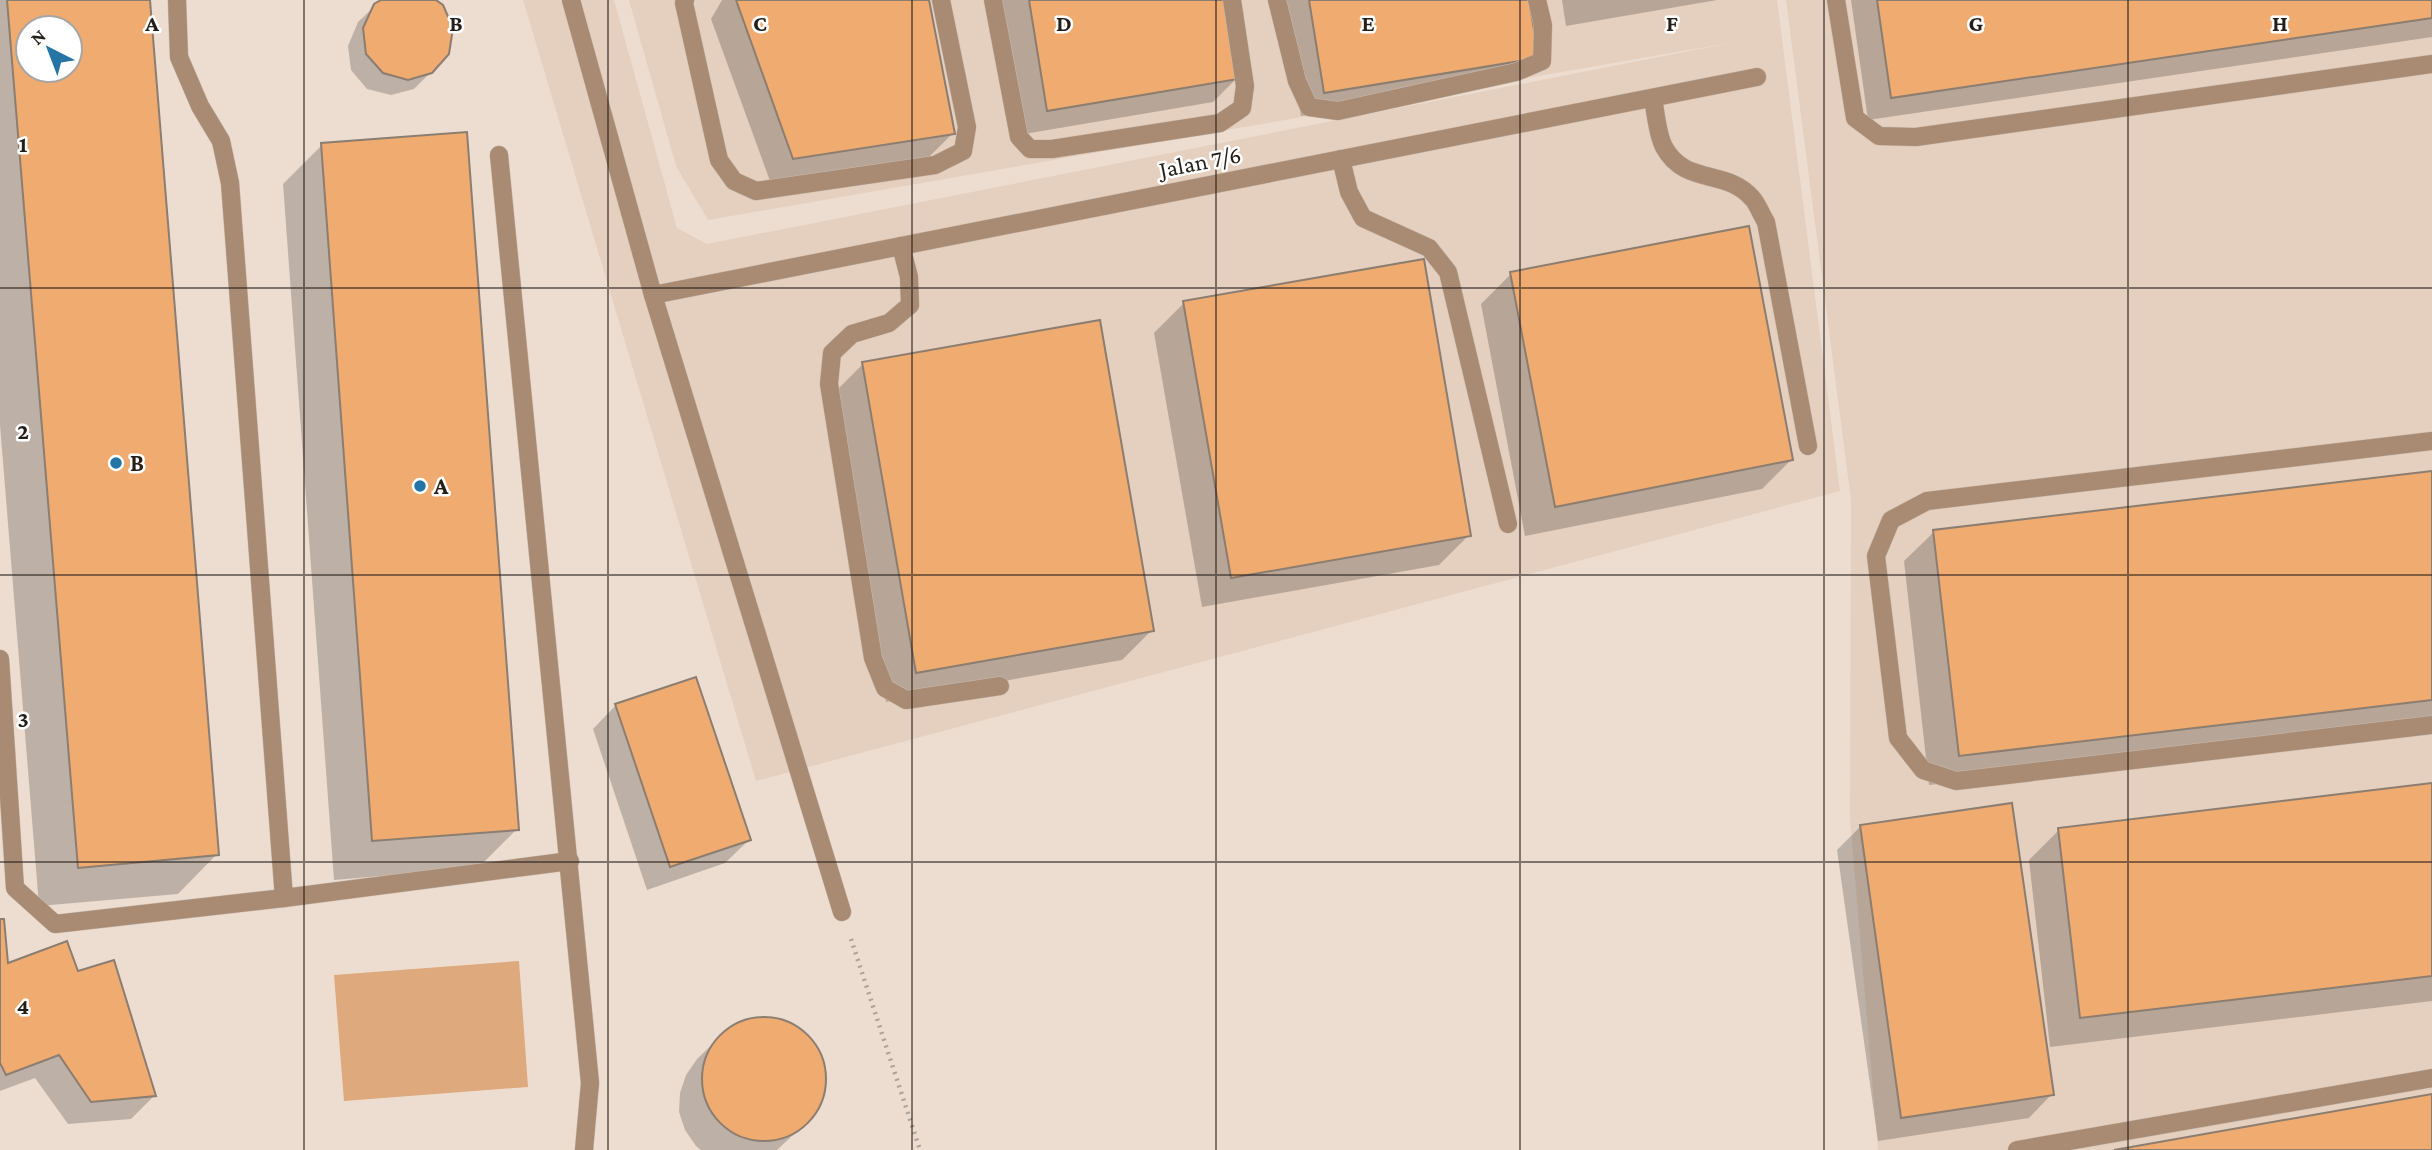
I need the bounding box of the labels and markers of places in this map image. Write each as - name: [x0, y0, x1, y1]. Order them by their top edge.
- place label: B: [130, 449, 144, 476]
- marker: B: [108, 455, 124, 471]
- place label: A: [433, 472, 449, 499]
- marker: A: [412, 478, 428, 494]

